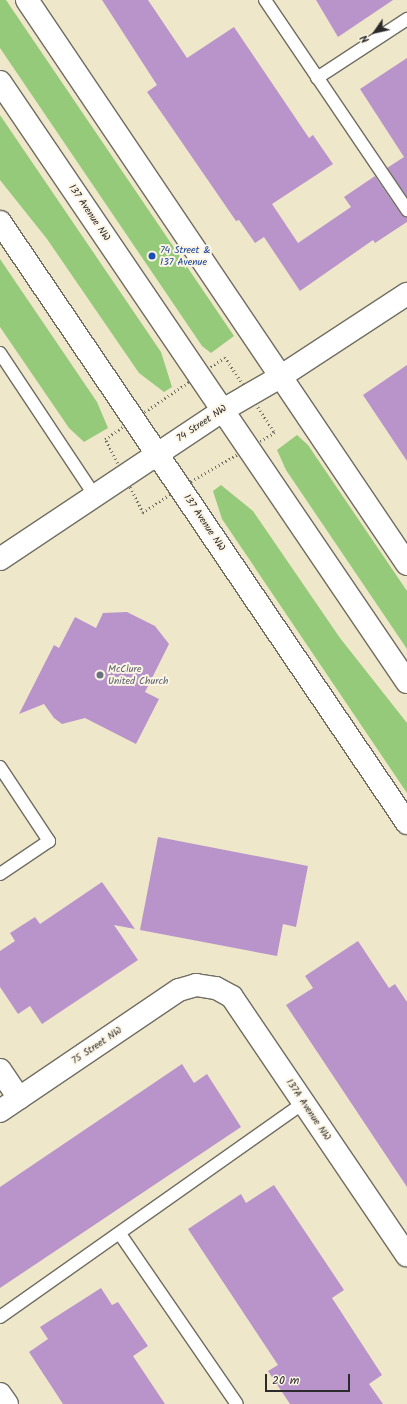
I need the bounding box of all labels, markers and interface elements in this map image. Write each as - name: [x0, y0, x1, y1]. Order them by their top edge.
- north arrow: [355, 12, 395, 52]
- text: N: [356, 31, 374, 47]
- street label: 137 Avenue NW: [66, 182, 112, 244]
- place label: 74 Street & 137 Avenue: [160, 244, 211, 268]
- marker: 74 Street & 137 Avenue: [147, 251, 157, 261]
- street label: 74 Street NW: [175, 403, 229, 445]
- street label: 137 Avenue NW: [181, 492, 227, 554]
- place label: McClure United Church: [108, 663, 168, 686]
- marker: McClure United Church: [95, 670, 105, 680]
- street label: 75 Street NW: [70, 1025, 124, 1067]
- street label: 137A Avenue NW: [283, 1077, 333, 1143]
- scale bar: [267, 1366, 352, 1392]
- text: 20 m: [272, 1371, 299, 1390]

